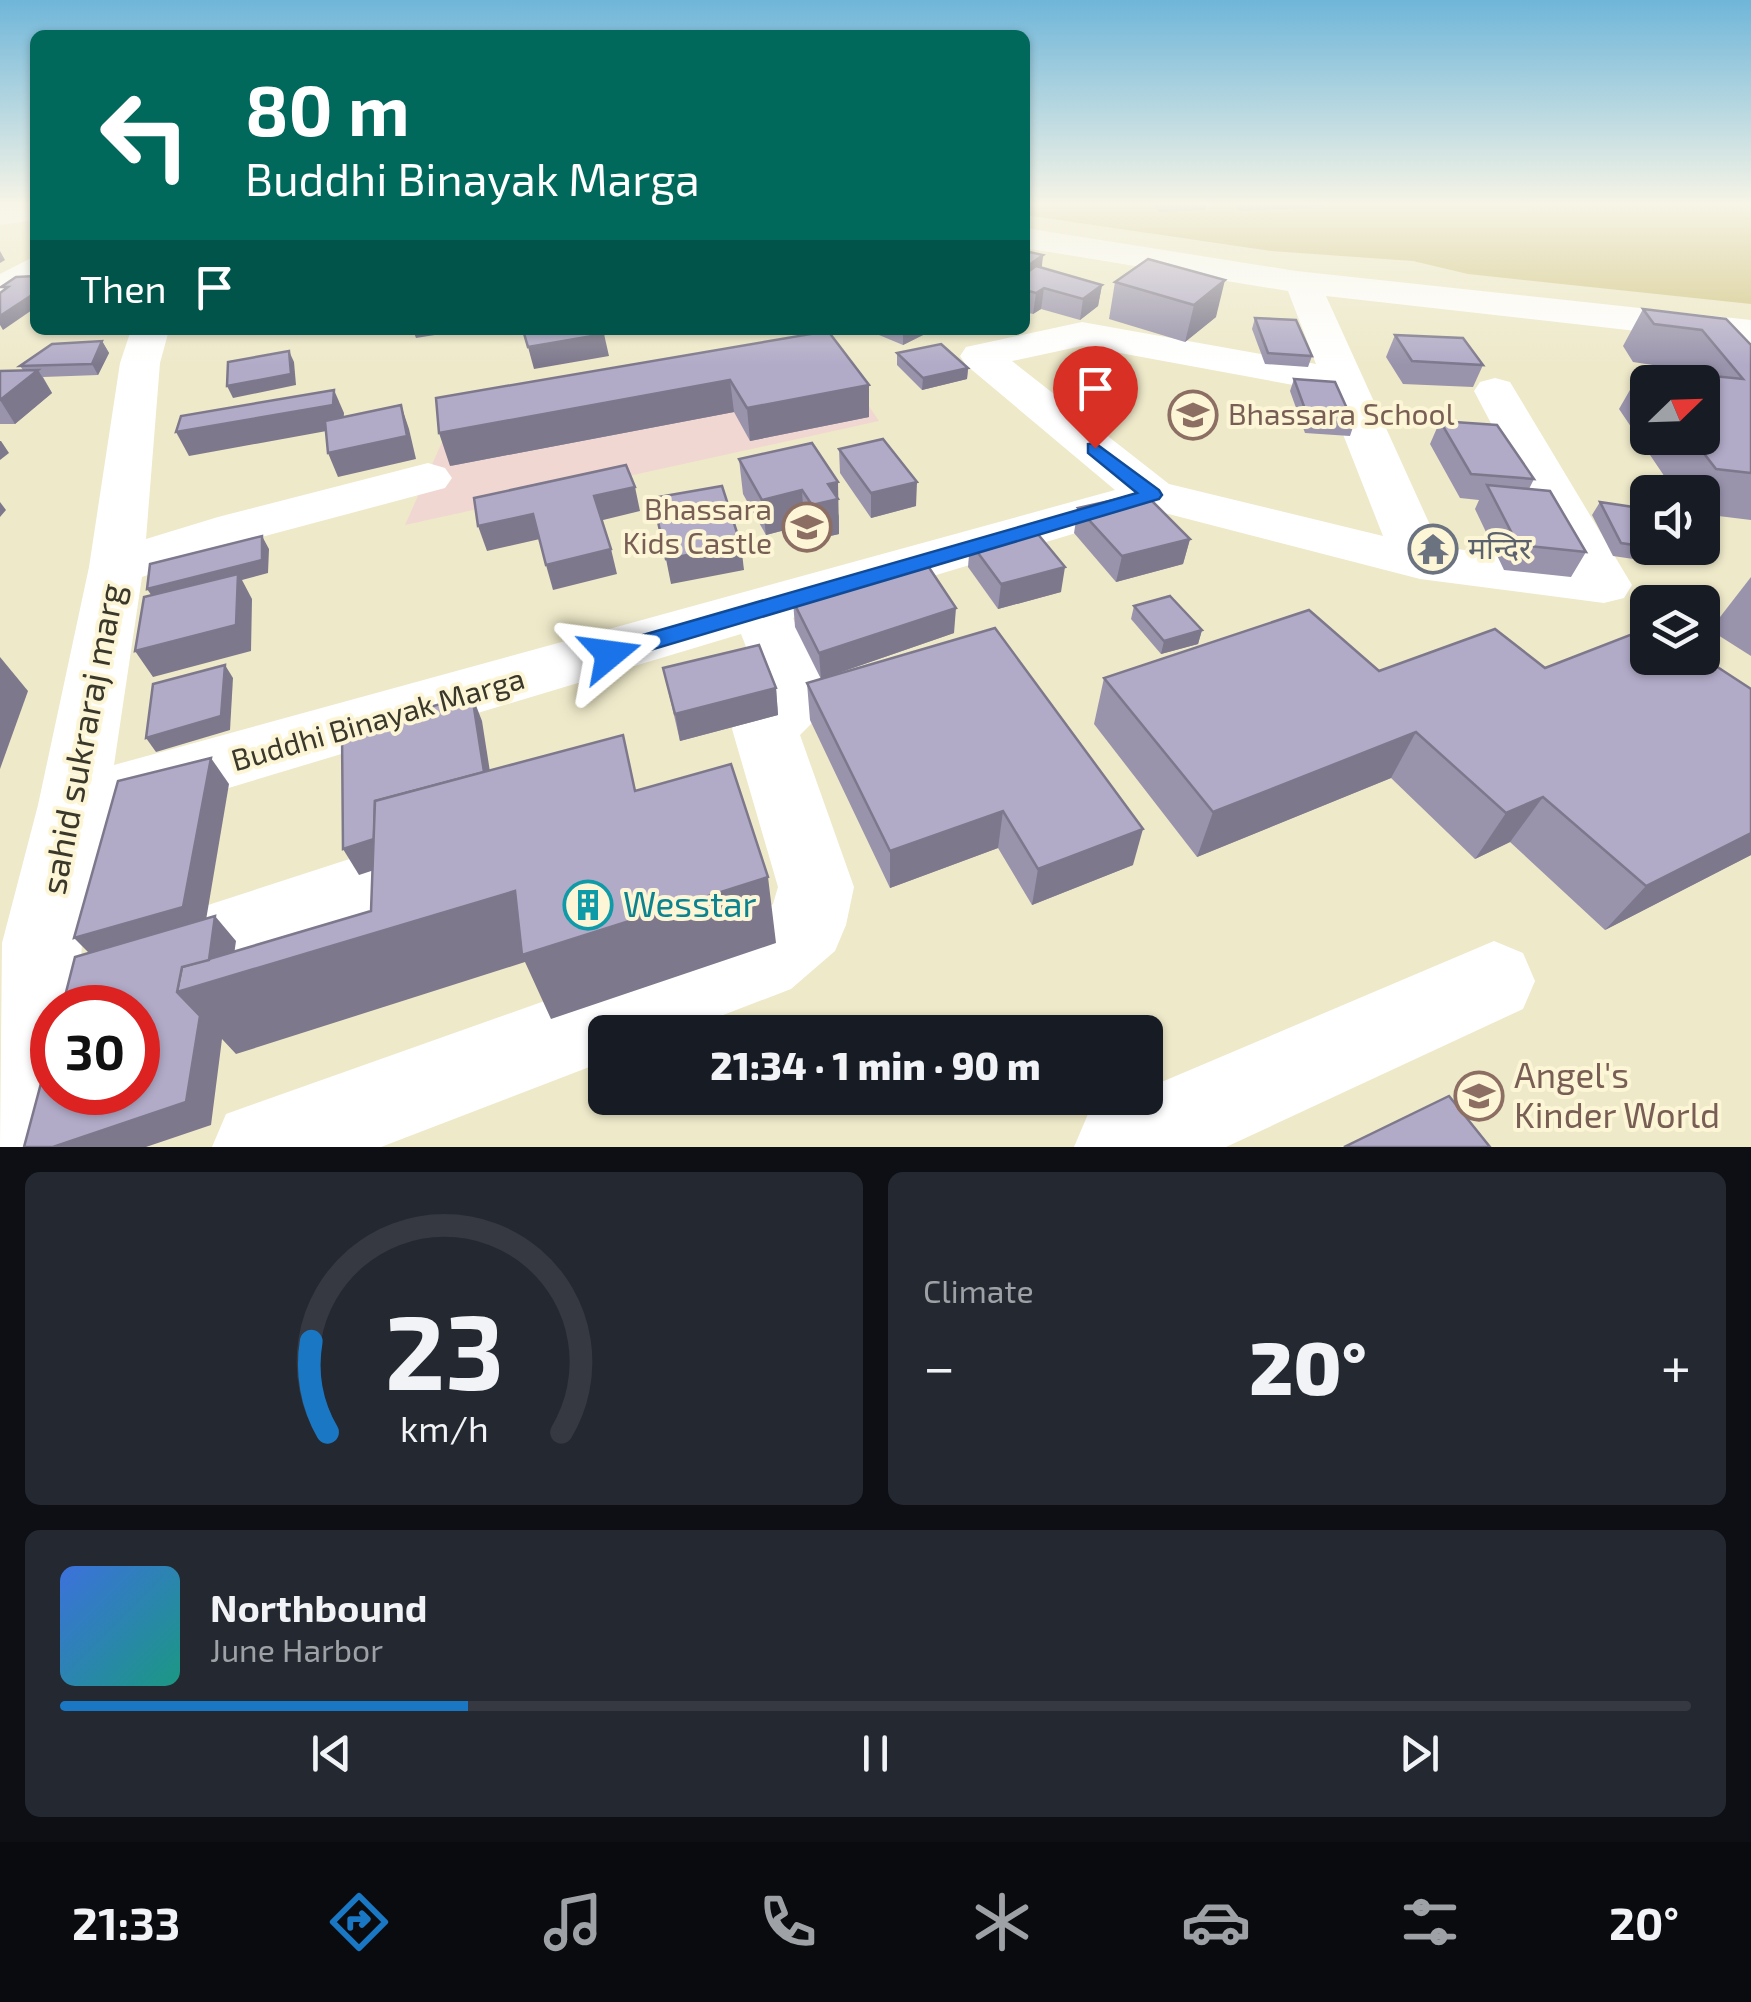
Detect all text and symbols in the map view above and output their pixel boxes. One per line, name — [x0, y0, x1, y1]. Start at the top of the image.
text: 80 m — [245, 66, 410, 150]
icon: left — [80, 70, 210, 200]
text: Buddhi Binayak Marga — [245, 151, 700, 205]
icon: arrive — [187, 260, 242, 315]
text: Then — [80, 265, 167, 311]
pin — [1053, 346, 1138, 449]
icon: arrive — [1068, 361, 1123, 416]
north arrow — [1630, 365, 1720, 455]
map controls — [1630, 365, 1720, 675]
school or university icon: Bhassara School — [1167, 389, 1219, 441]
place label: Bhassara School — [1228, 395, 1455, 431]
button: sound — [1630, 475, 1720, 565]
place label: Bhassara Kids Castle — [622, 490, 772, 560]
school or university icon: Bhassara Kids Castle — [781, 501, 833, 553]
temple icon: मन्दिर — [1407, 523, 1459, 575]
place label: मन्दिर — [1468, 529, 1532, 565]
street label: sahid sukraraj marg — [30, 580, 132, 898]
button: layers — [1630, 585, 1720, 675]
position arrow — [558, 602, 662, 706]
street label: Buddhi Binayak Marga — [227, 659, 528, 777]
building icon: Wesstar — [562, 879, 614, 931]
place label: Wesstar — [623, 882, 757, 924]
speed limit sign: 30 — [30, 985, 160, 1115]
text: 21:34 · 1 min · 90 m — [710, 1042, 1041, 1088]
place label: Angel's Kinder World — [1514, 1053, 1720, 1135]
school or university icon: Angel's Kinder World — [1453, 1070, 1505, 1122]
text: Climate — [923, 1271, 1034, 1309]
text: 23 — [384, 1286, 504, 1411]
text: 20° — [1249, 1320, 1367, 1410]
text: − — [923, 1332, 955, 1398]
text: + — [1661, 1332, 1691, 1398]
text: km/h — [400, 1406, 488, 1449]
text: Northbound — [210, 1584, 428, 1630]
text: June Harbor — [210, 1630, 383, 1668]
icon: previous — [304, 1726, 359, 1781]
icon: pause — [848, 1726, 903, 1781]
icon: next — [1392, 1726, 1447, 1781]
icon: directions — [324, 1887, 394, 1957]
icon: music — [538, 1887, 608, 1957]
icon: phone — [753, 1887, 823, 1957]
icon: climate — [967, 1887, 1037, 1957]
icon: car — [1181, 1887, 1251, 1957]
icon: filters — [1395, 1887, 1465, 1957]
text: 21:33 — [72, 1895, 180, 1949]
text: 20° — [1609, 1895, 1679, 1949]

